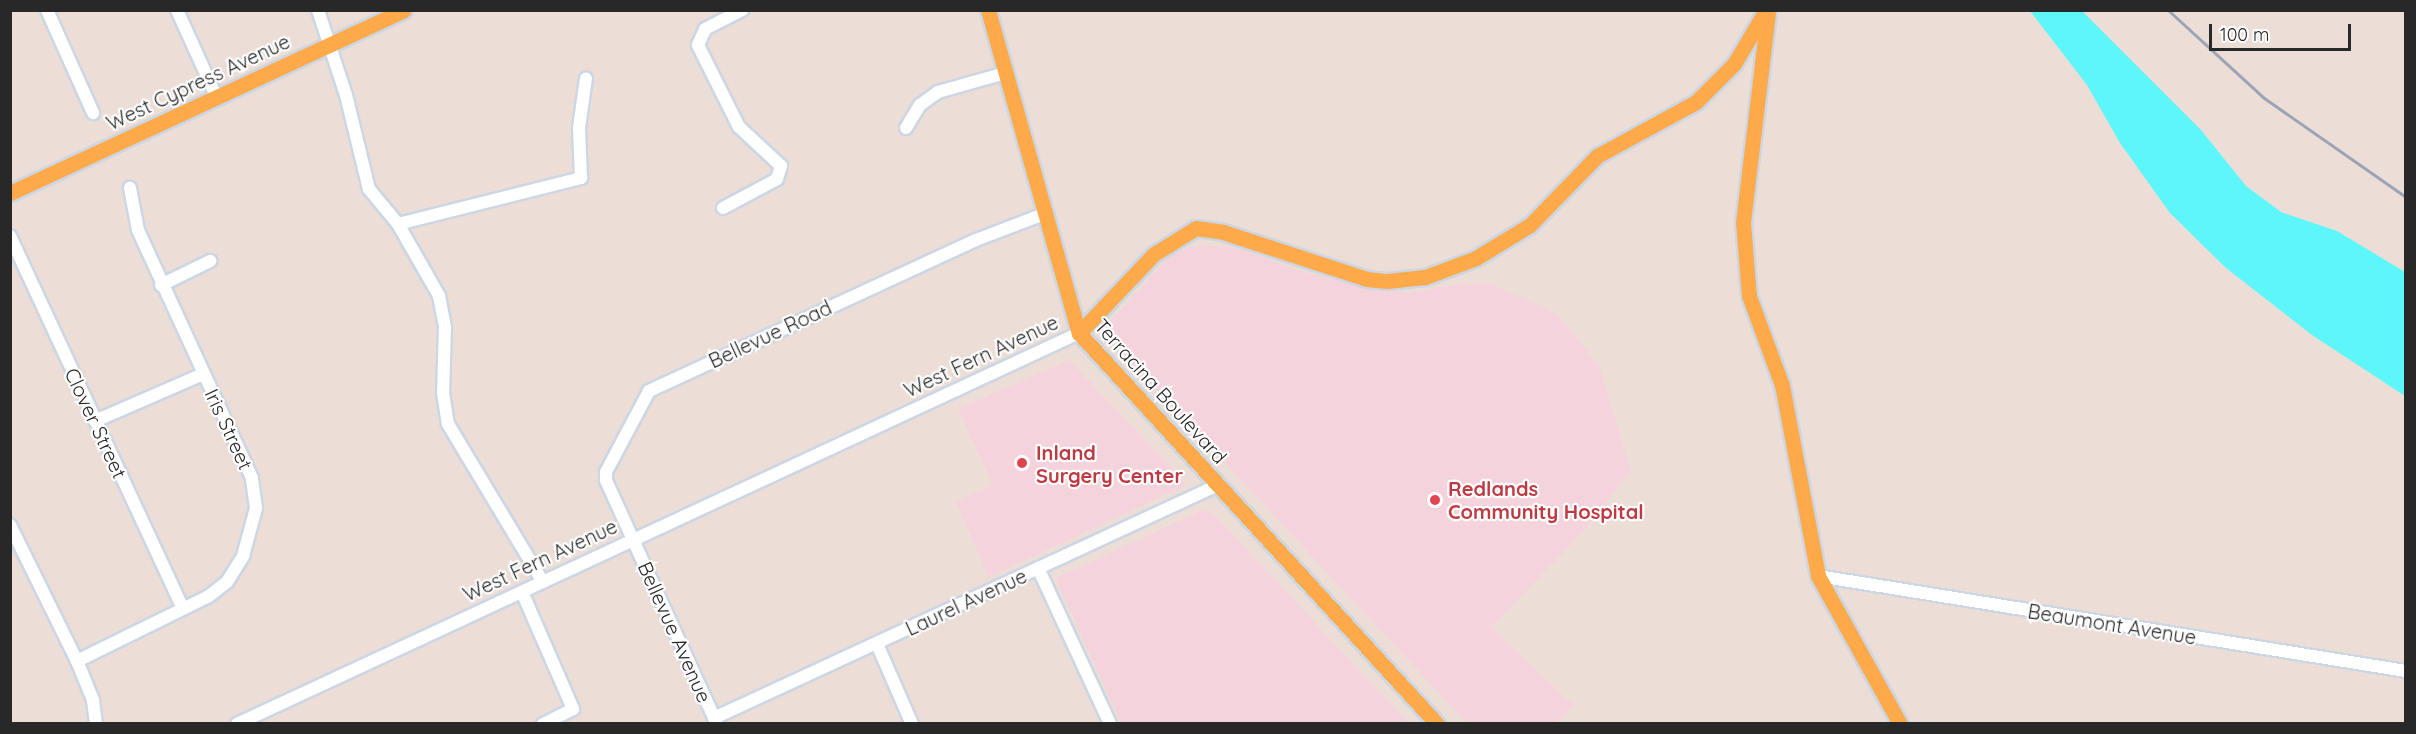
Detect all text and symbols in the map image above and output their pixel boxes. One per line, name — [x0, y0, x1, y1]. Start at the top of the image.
scale bar — [2212, 12, 2354, 50]
text: 100 m — [2220, 23, 2269, 46]
street label: West Cypress Avenue — [102, 29, 294, 135]
street label: Bellevue Road — [705, 295, 835, 373]
street label: West Fern Avenue — [900, 310, 1062, 402]
street label: Terracina Boulevard — [1090, 314, 1232, 468]
street label: Clover Street — [60, 364, 132, 482]
street label: Iris Street — [200, 385, 258, 473]
place label: Inland Surgery Center — [1036, 440, 1183, 487]
marker: Inland Surgery Center — [1013, 454, 1031, 472]
place label: Redlands Community Hospital — [1448, 476, 1644, 523]
marker: Redlands Community Hospital — [1426, 491, 1444, 509]
street label: West Fern Avenue — [459, 514, 621, 606]
street label: Bellevue Avenue — [633, 558, 717, 706]
street label: Laurel Avenue — [902, 563, 1030, 641]
street label: Beaumont Avenue — [2026, 599, 2198, 649]

